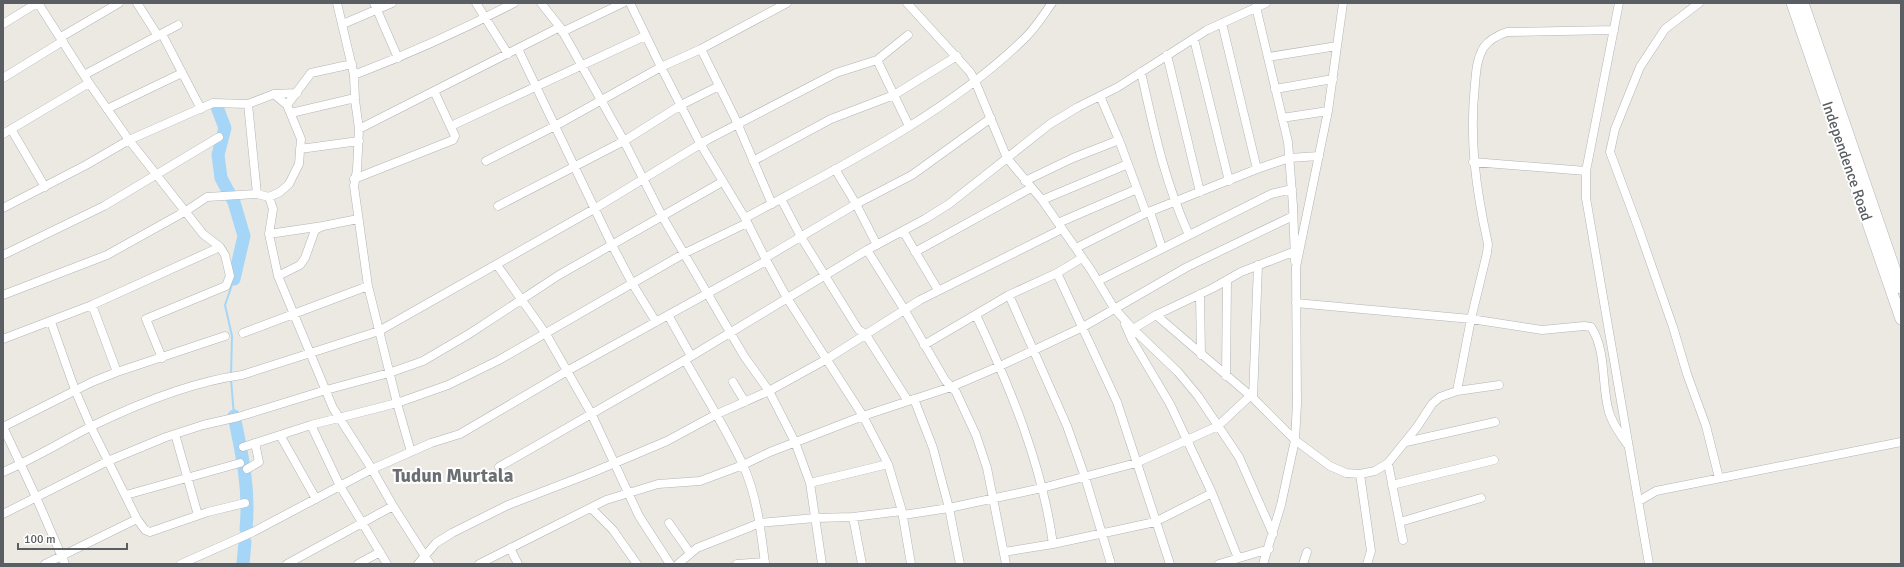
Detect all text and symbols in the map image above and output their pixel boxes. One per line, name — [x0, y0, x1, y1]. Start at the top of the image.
street label: Independence Road — [1818, 99, 1876, 223]
district label: Tudun Murtala — [393, 464, 514, 488]
scale bar — [18, 525, 127, 551]
text: 100 m — [24, 532, 56, 547]

